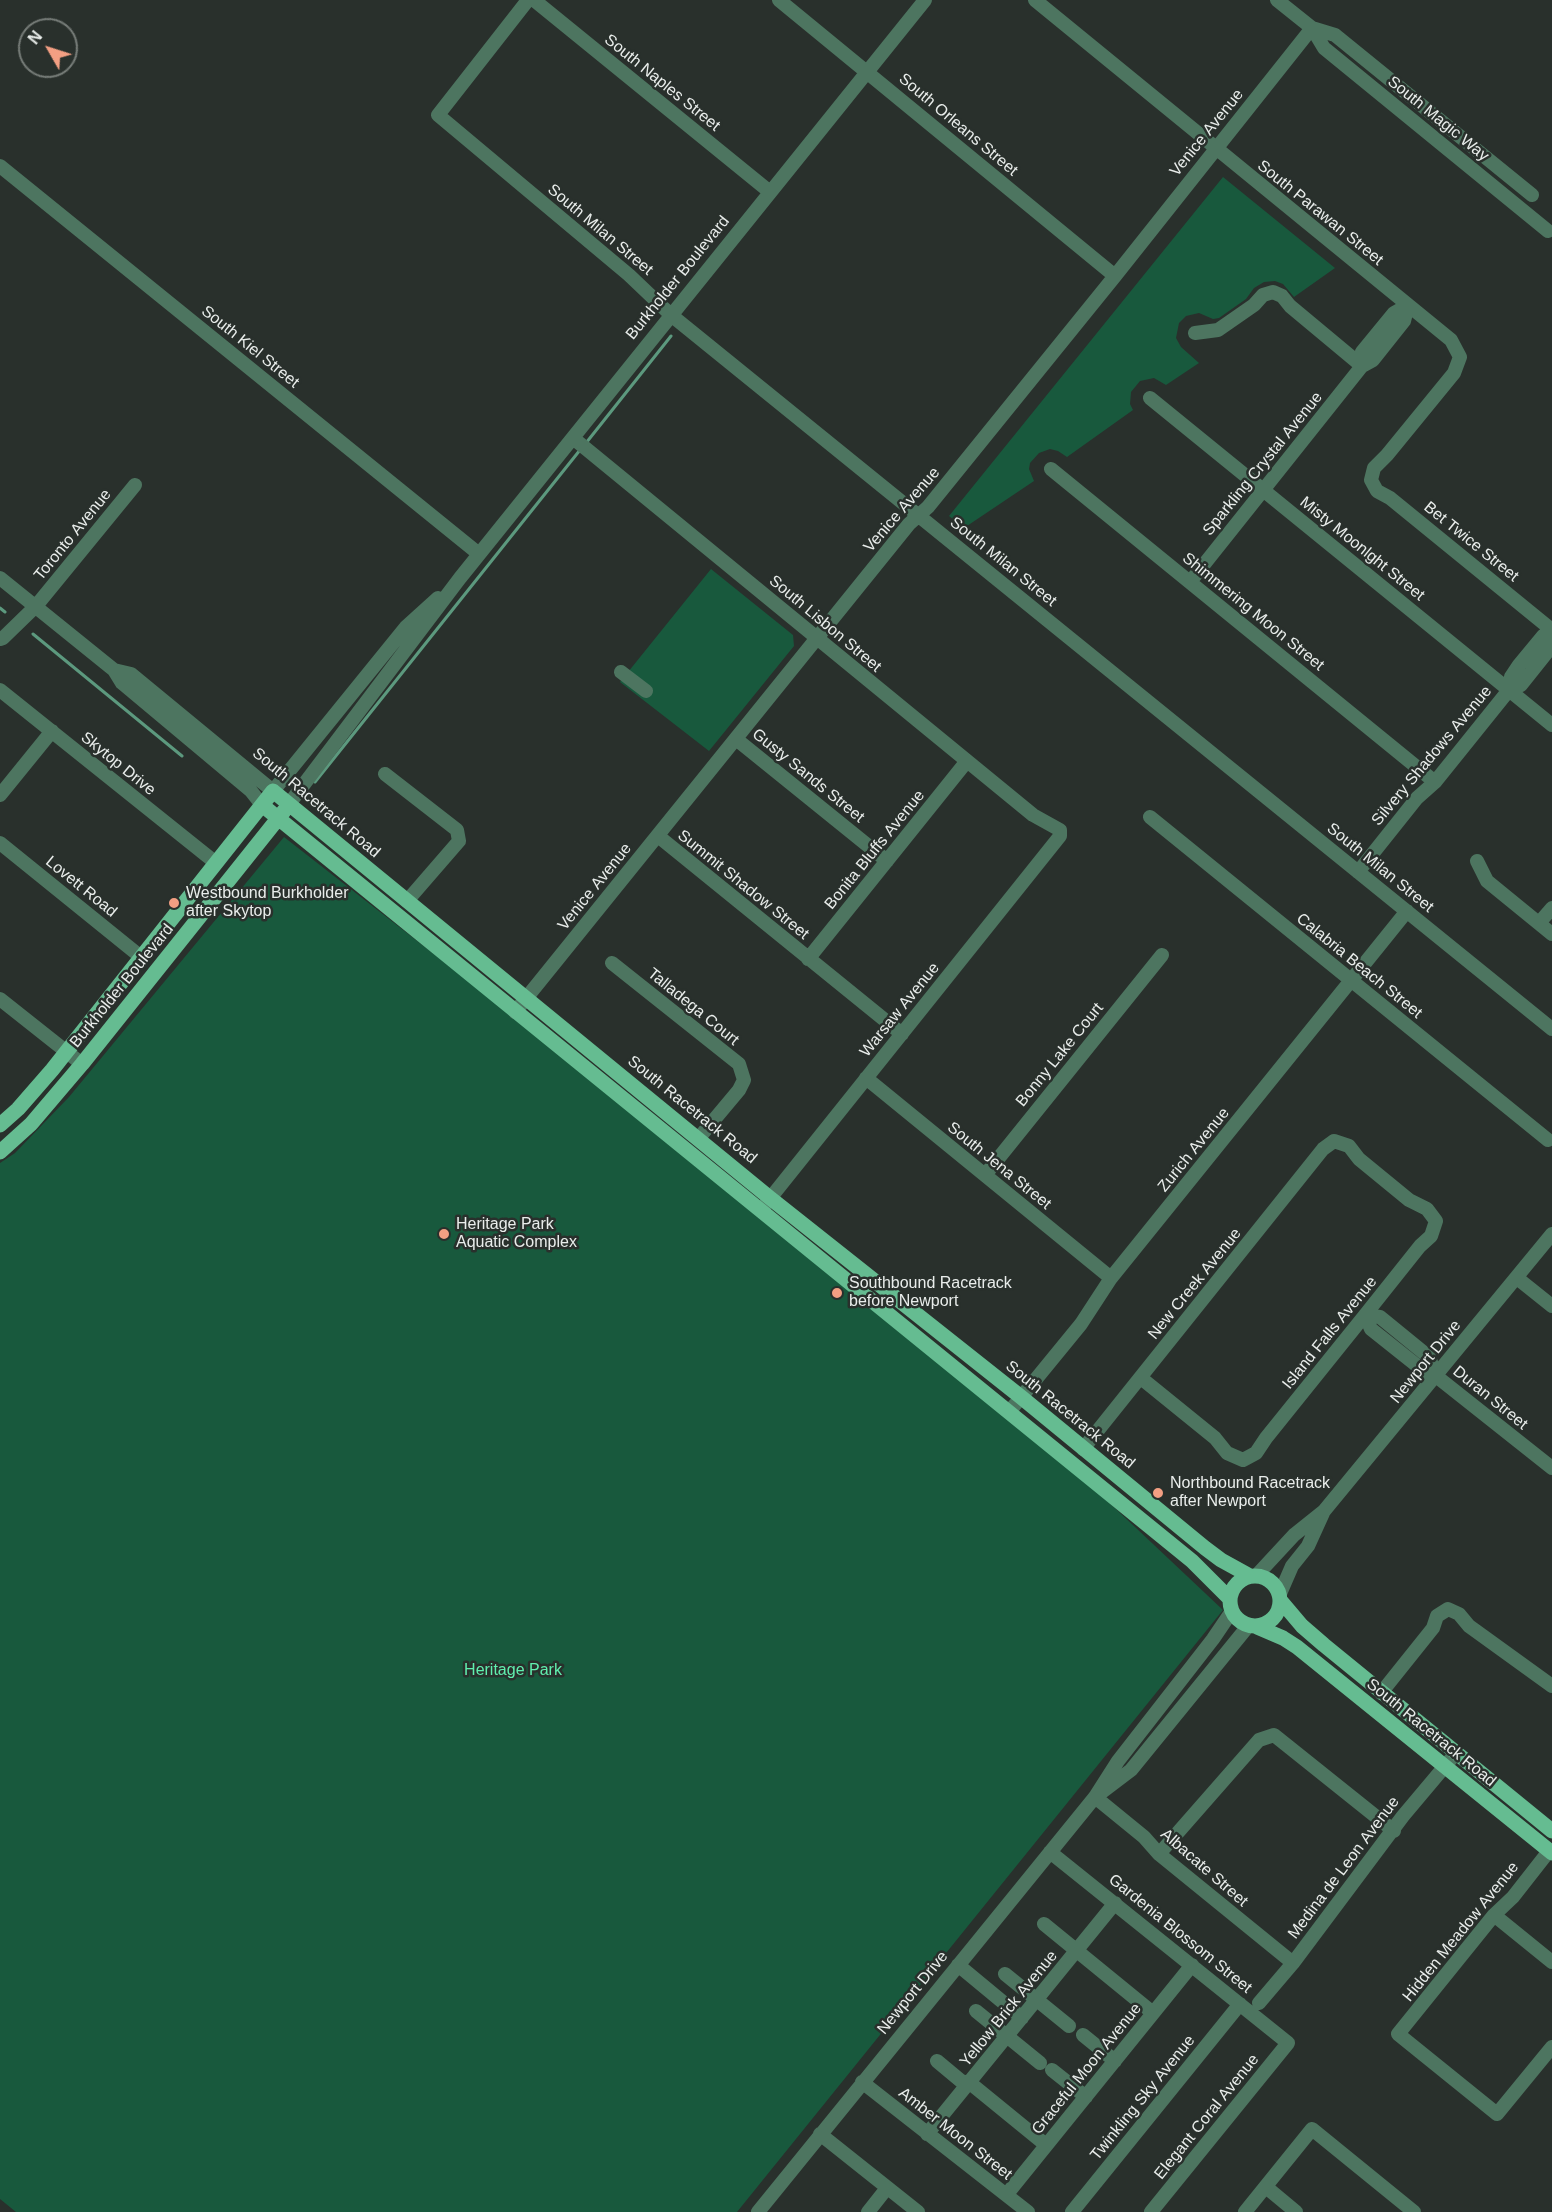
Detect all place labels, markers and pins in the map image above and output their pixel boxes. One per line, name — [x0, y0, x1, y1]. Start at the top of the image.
place label: Westbound Burkholder after Skytop — [186, 884, 348, 922]
marker: Westbound Burkholder after Skytop — [167, 896, 181, 910]
place label: Heritage Park Aquatic Complex — [456, 1215, 577, 1253]
marker: Heritage Park Aquatic Complex — [437, 1227, 451, 1241]
place label: Southbound Racetrack before Newport — [849, 1274, 1012, 1312]
marker: Southbound Racetrack before Newport — [830, 1286, 844, 1300]
place label: Northbound Racetrack after Newport — [1170, 1474, 1330, 1512]
marker: Northbound Racetrack after Newport — [1151, 1486, 1165, 1500]

